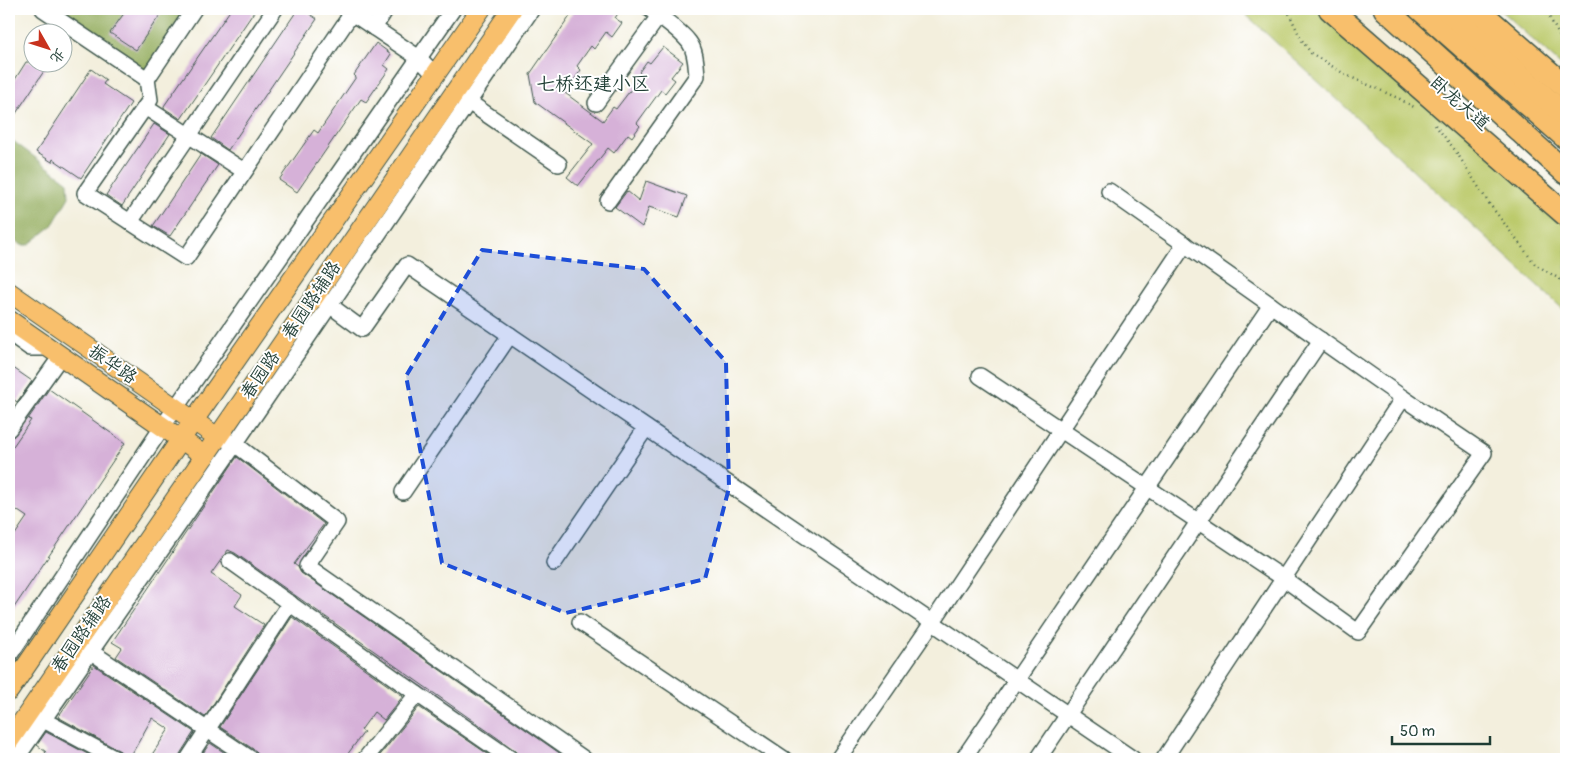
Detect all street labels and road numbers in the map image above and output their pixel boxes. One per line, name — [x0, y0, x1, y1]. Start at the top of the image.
street label: 卧龙大道 — [1425, 71, 1494, 136]
street label: 春园路辅路 — [277, 257, 346, 344]
street label: 振华路 — [84, 340, 141, 389]
street label: 春园路 — [236, 347, 285, 404]
street label: 春园路辅路 — [46, 591, 117, 678]

